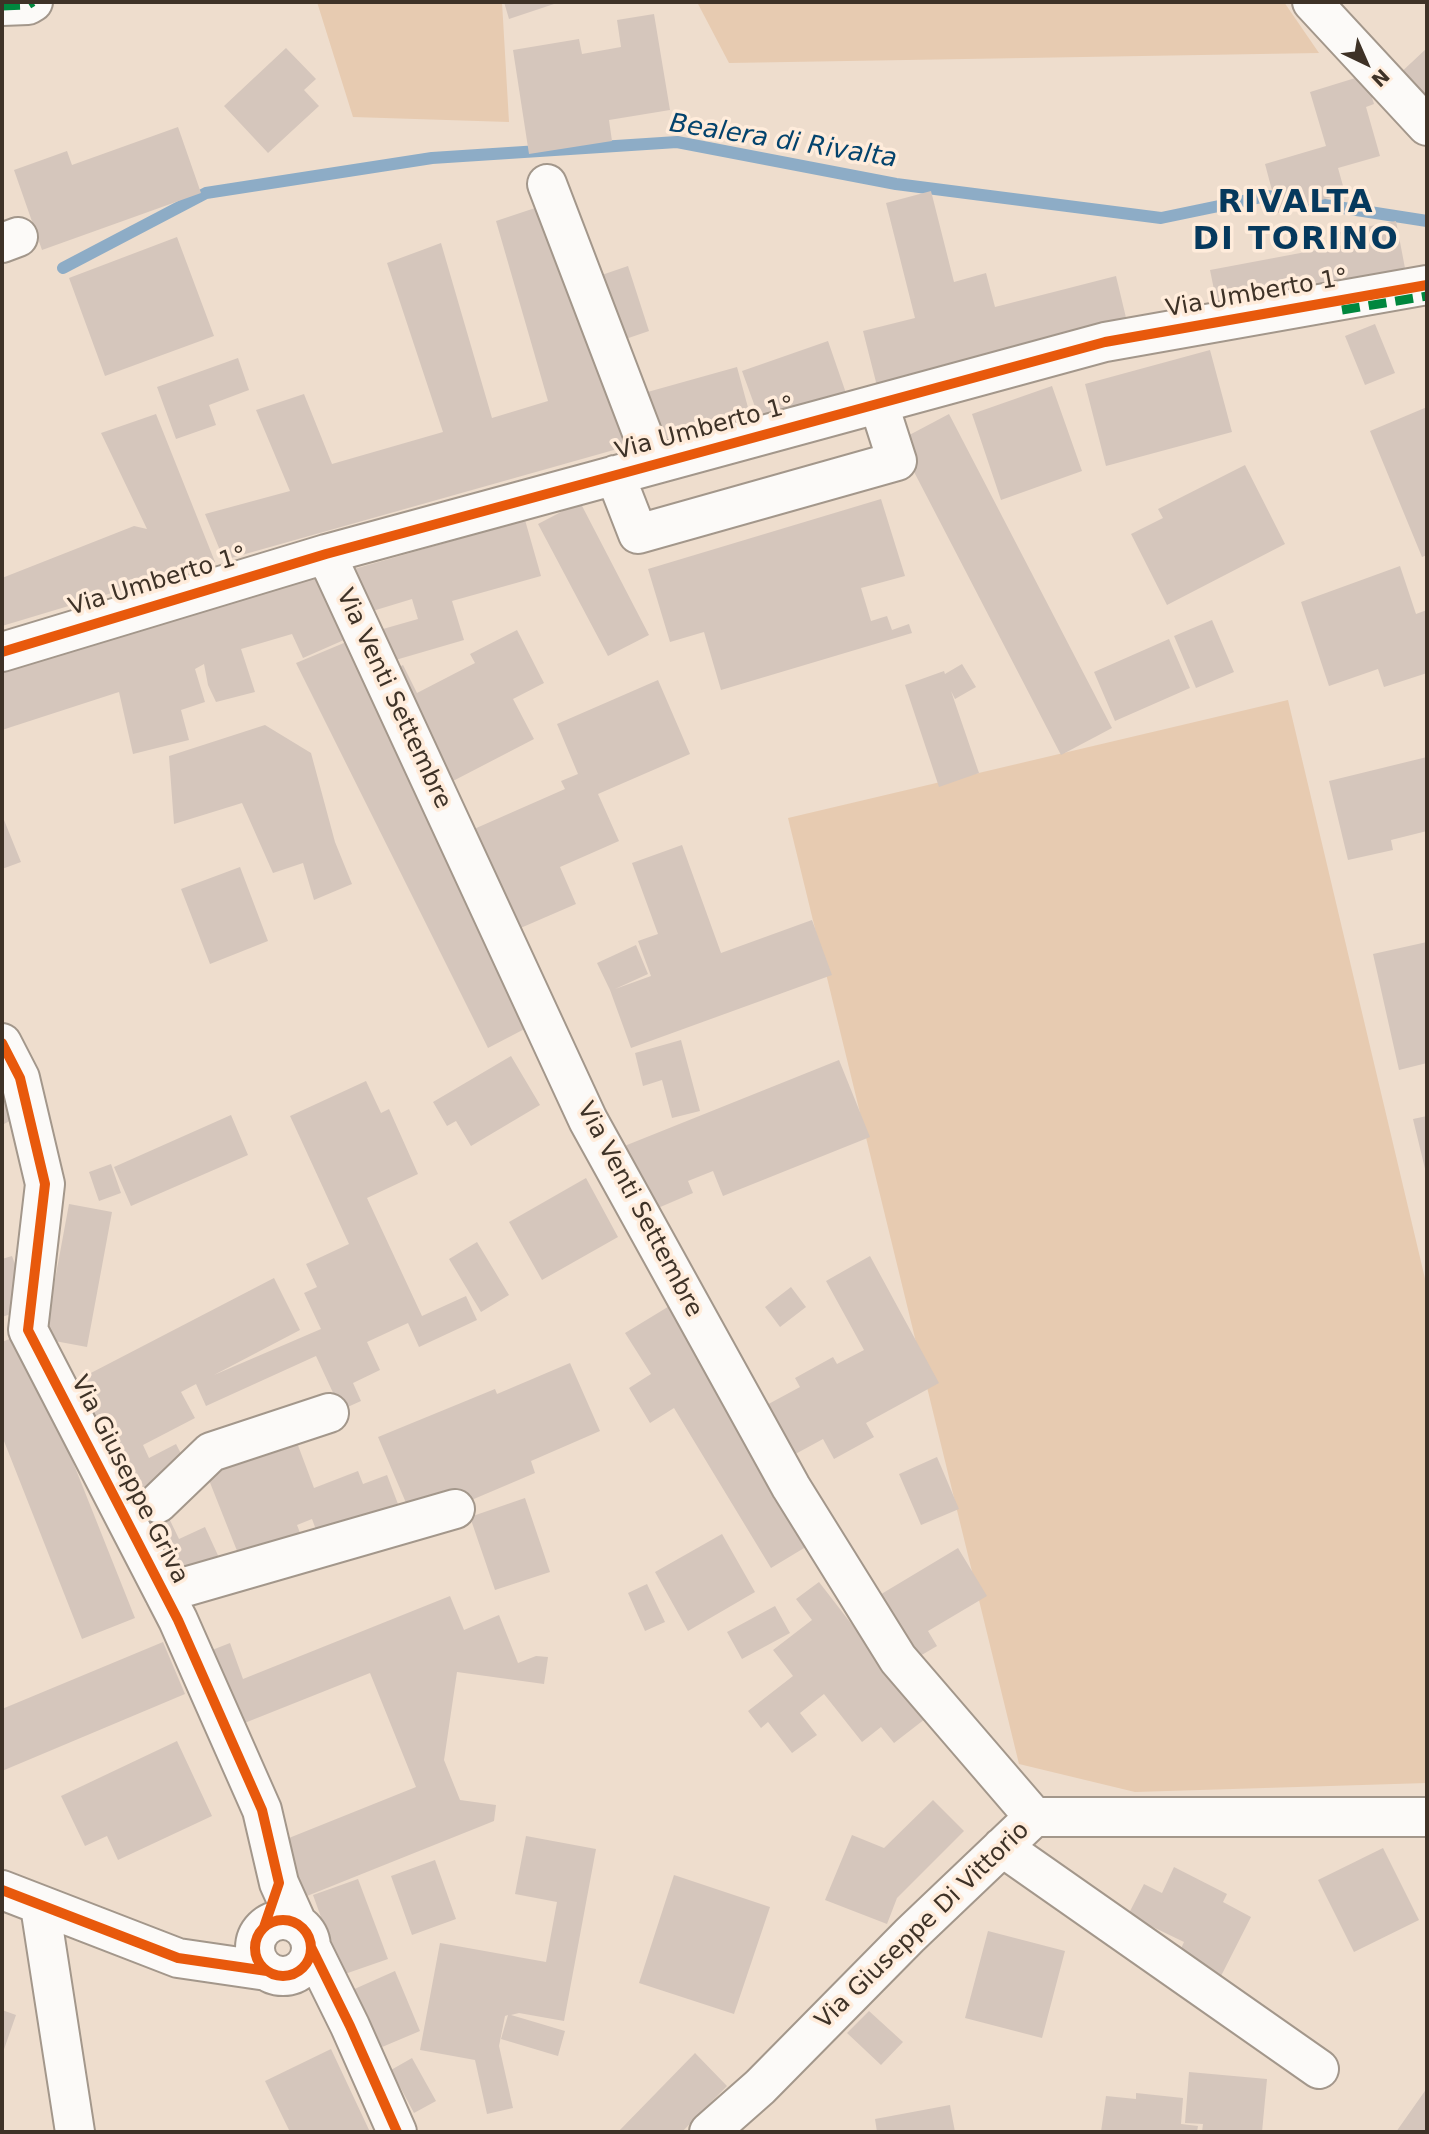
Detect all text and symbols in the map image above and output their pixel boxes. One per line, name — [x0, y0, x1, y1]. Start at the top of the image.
north arrow — [1331, 28, 1401, 98]
text: N — [1367, 65, 1394, 92]
water label: Bealera di Rivalta — [667, 109, 899, 175]
district label: RIVALTA DI TORINO — [1194, 185, 1398, 260]
street label: Via Umberto 1° — [1164, 264, 1350, 324]
street label: Via Umberto 1° — [612, 391, 798, 467]
street label: Via Umberto 1° — [65, 541, 251, 623]
street label: Via Venti Settembre — [329, 584, 457, 814]
street label: Via Venti Settembre — [570, 1098, 708, 1322]
street label: Via Giuseppe Griva — [64, 1371, 194, 1589]
street label: Via Giuseppe Di Vittorio — [810, 1816, 1036, 2036]

